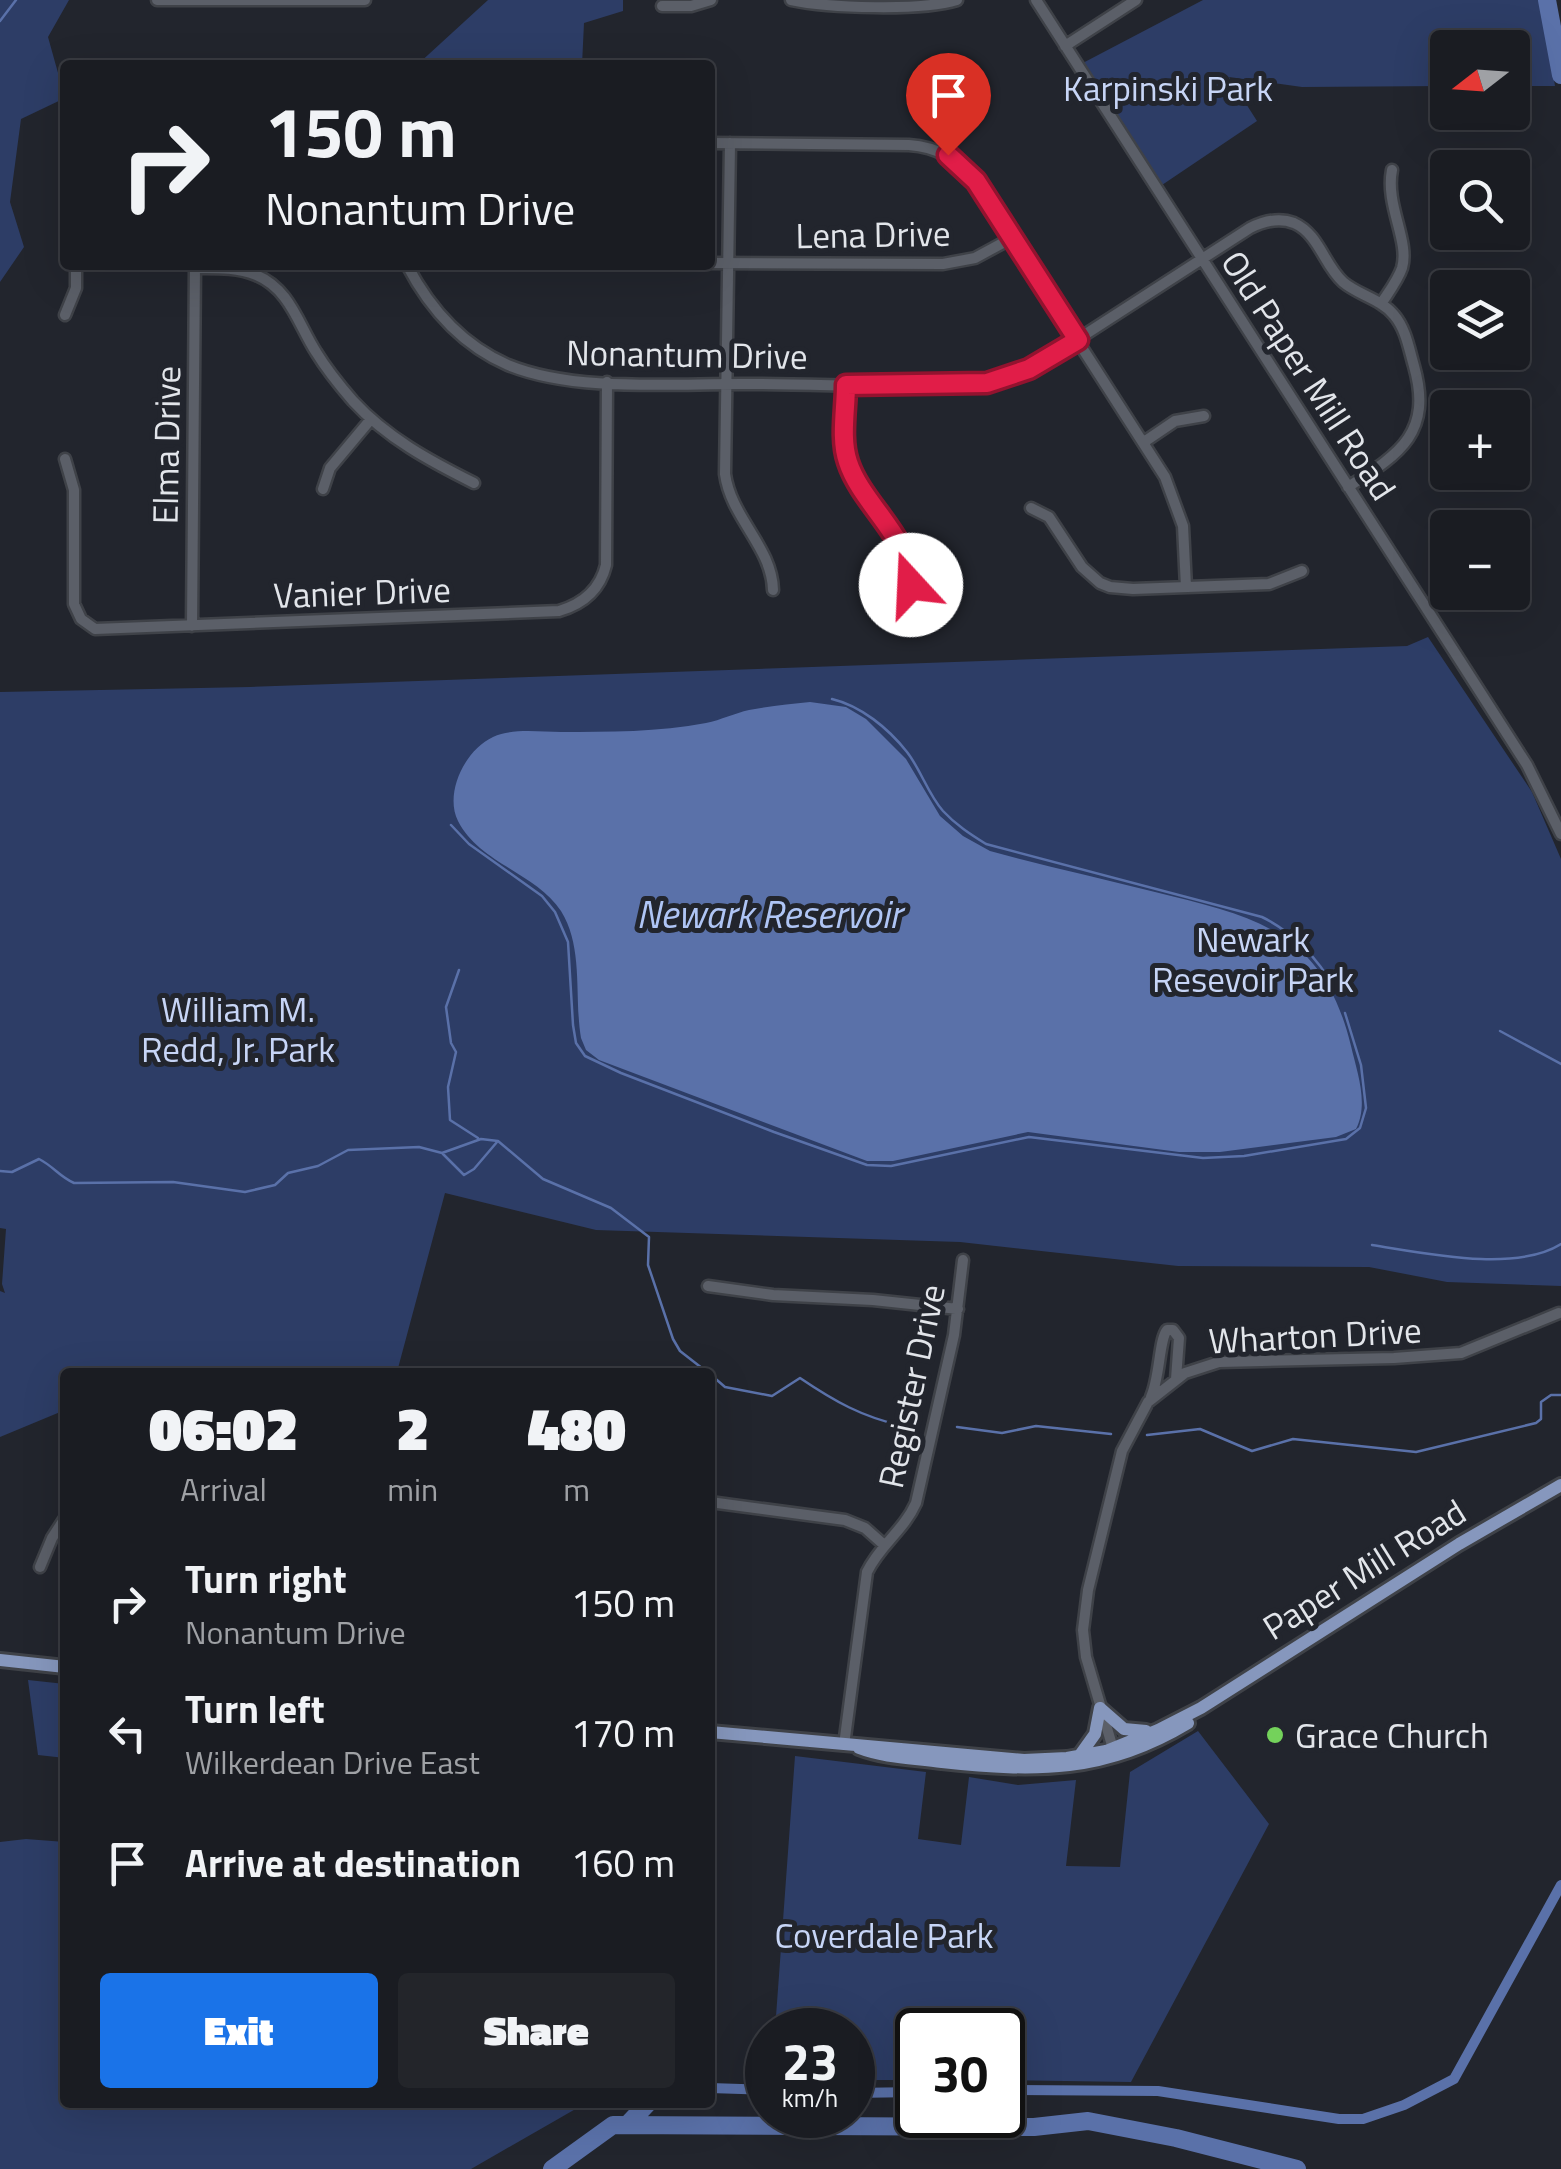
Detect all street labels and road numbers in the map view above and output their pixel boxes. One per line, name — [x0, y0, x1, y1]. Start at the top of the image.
street label: Lena Drive — [795, 206, 951, 262]
street label: Old Paper Mill Road — [1208, 239, 1410, 511]
street label: Nonantum Drive — [566, 325, 808, 383]
street label: Elma Drive — [138, 365, 194, 525]
street label: Vanier Drive — [272, 562, 452, 622]
street label: Register Drive — [863, 1279, 959, 1493]
street label: Wharton Drive — [1207, 1302, 1423, 1368]
street label: Paper Mill Road — [1252, 1485, 1476, 1653]

